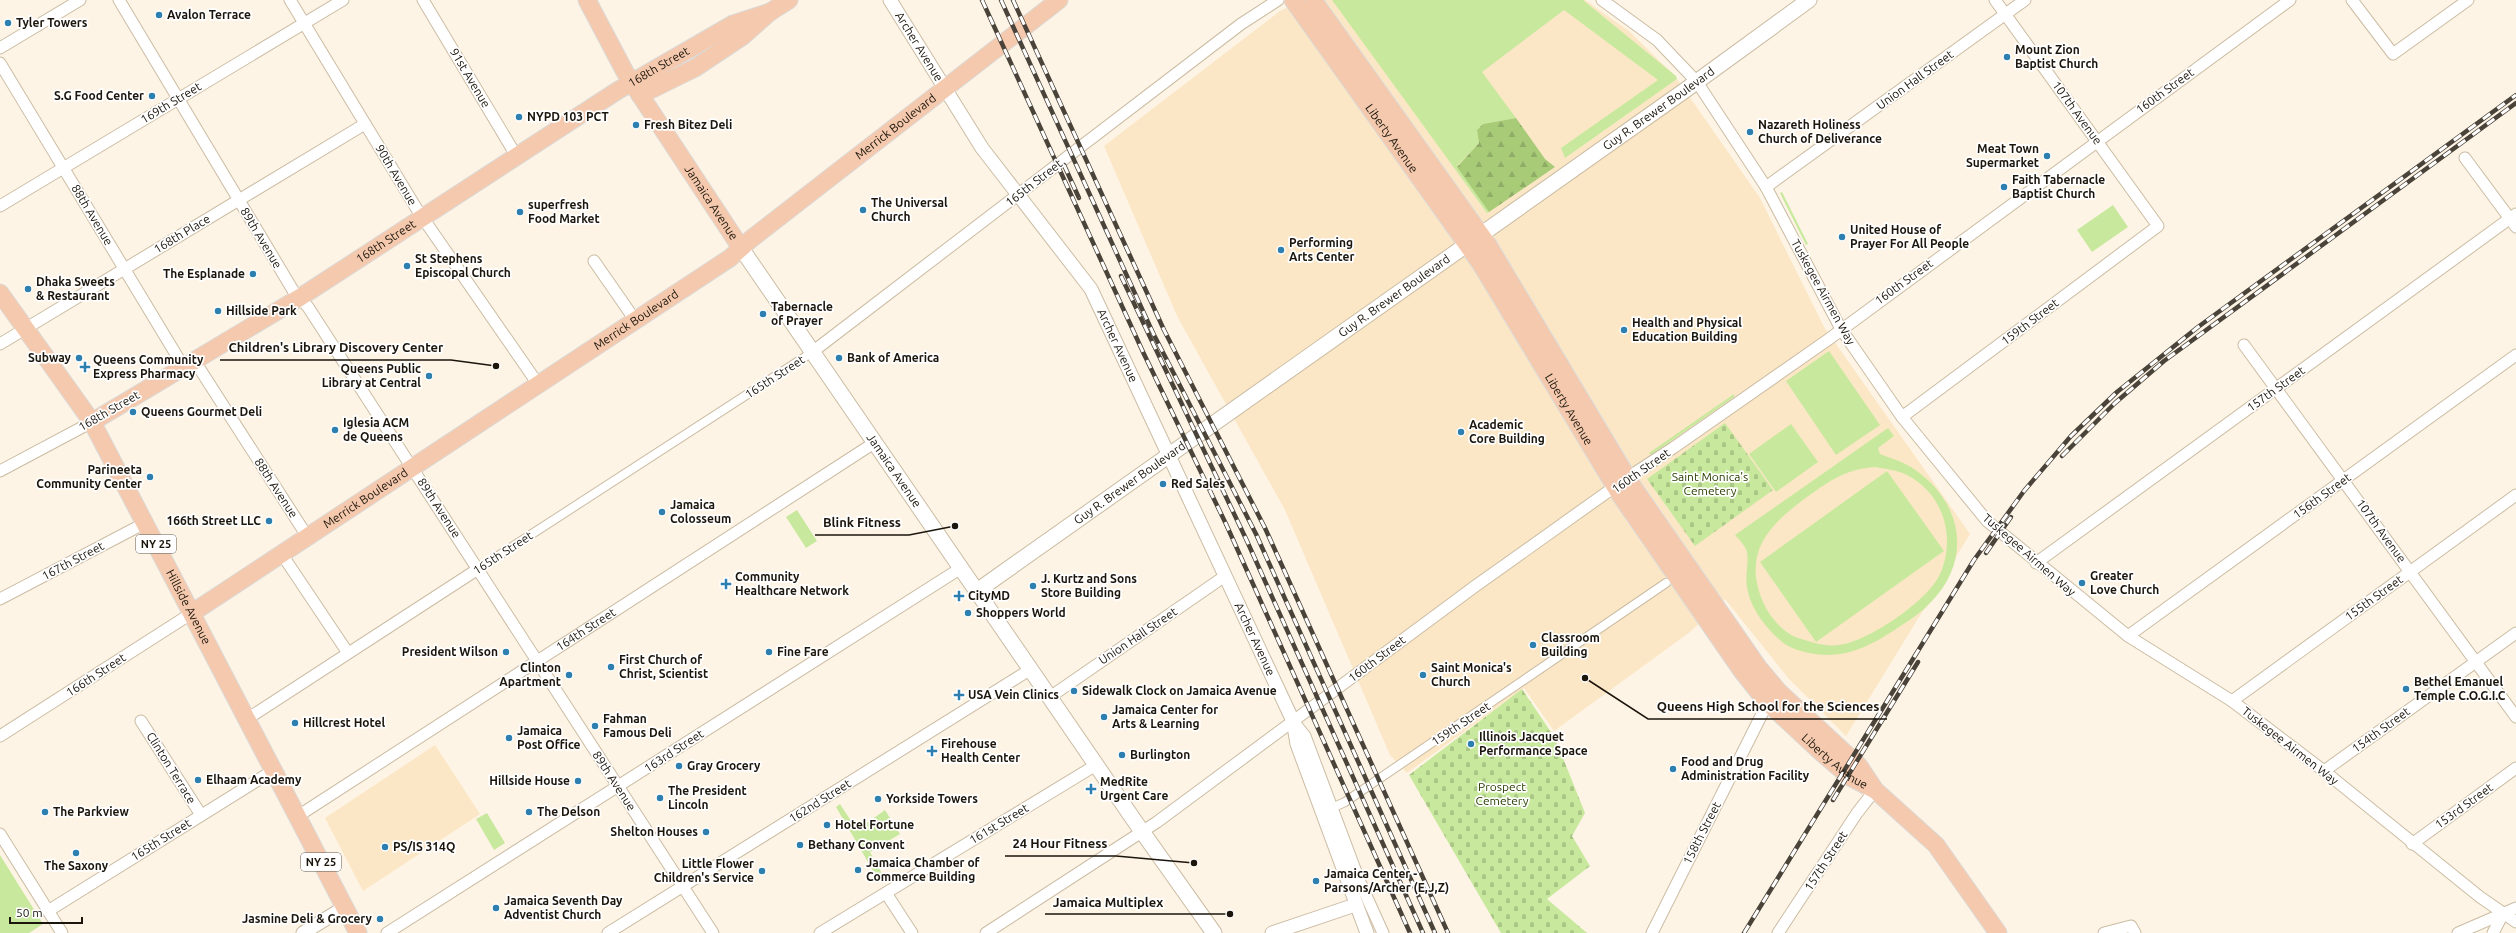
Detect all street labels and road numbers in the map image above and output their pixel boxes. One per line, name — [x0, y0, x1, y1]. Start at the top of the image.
street label: Archer Avenue — [893, 9, 946, 84]
street label: 168th Street — [626, 44, 692, 89]
street label: 91st Avenue — [448, 46, 493, 110]
street label: Union Hall Street — [1874, 47, 1956, 112]
street label: Guy R. Brewer Boulevard — [1600, 64, 1717, 152]
street label: 160th Street — [2133, 65, 2196, 116]
street label: 169th Street — [138, 79, 204, 126]
street label: 107th Avenue — [2050, 79, 2105, 147]
street label: Merrick Boulevard — [852, 91, 938, 162]
street label: Liberty Avenue — [1363, 101, 1421, 175]
street label: 90th Avenue — [373, 142, 420, 207]
street label: 165th Street — [1003, 156, 1065, 209]
street label: Jamaica Avenue — [682, 163, 741, 242]
street label: 88th Avenue — [69, 182, 116, 247]
street label: 89th Avenue — [238, 205, 285, 270]
street label: 168th Place — [151, 212, 212, 255]
street label: 168th Street — [354, 217, 418, 265]
street label: Tuskegee Airmen Way — [1789, 237, 1858, 347]
street label: Guy R. Brewer Boulevard — [1336, 252, 1452, 339]
street label: 160th Street — [1872, 256, 1935, 307]
street label: Merrick Boulevard — [591, 287, 680, 352]
street label: 159th Street — [1999, 296, 2061, 347]
street label: Archer Avenue — [1095, 307, 1141, 384]
street label: 165th Street — [743, 352, 807, 401]
street label: 157th Street — [2244, 363, 2307, 414]
street label: Liberty Avenue — [1543, 371, 1596, 447]
street label: 168th Street — [76, 388, 142, 433]
street label: Jamaica Avenue — [864, 431, 924, 510]
street label: Guy R. Brewer Boulevard — [1071, 439, 1188, 527]
street label: 160th Street — [1609, 446, 1673, 495]
street label: 88th Avenue — [252, 456, 300, 520]
street label: Merrick Boulevard — [321, 465, 410, 531]
street label: 156th Street — [2290, 470, 2353, 521]
street label: 89th Avenue — [415, 476, 463, 540]
street label: 107th Avenue — [2354, 497, 2409, 565]
street label: Tuskegee Airmen Way — [1980, 511, 2078, 599]
street label: 165th Street — [471, 528, 535, 577]
road number: NY 25 — [136, 535, 176, 553]
street label: 167th Street — [40, 539, 106, 582]
street label: Hillside Avenue — [164, 567, 214, 646]
street label: 155th Street — [2342, 572, 2405, 623]
street label: Archer Avenue — [1233, 600, 1278, 678]
street label: Union Hall Street — [1096, 604, 1180, 667]
street label: 164th Street — [553, 605, 618, 653]
street label: 160th Street — [1346, 633, 1408, 684]
street label: 166th Street — [64, 650, 128, 699]
street label: 159th Street — [1429, 699, 1493, 748]
street label: Tuskegee Airmen Way — [2240, 704, 2341, 787]
street label: 154th Street — [2349, 704, 2412, 755]
street label: 163rd Street — [642, 726, 706, 775]
street label: Clinton Terrace — [144, 730, 199, 806]
street label: Liberty Avenue — [1799, 731, 1870, 791]
street label: 89th Avenue — [590, 749, 638, 813]
street label: 162nd Street — [786, 776, 853, 825]
street label: 153rd Street — [2432, 780, 2495, 831]
street label: 158th Street — [1680, 799, 1723, 866]
street label: 161st Street — [967, 801, 1031, 846]
street label: 165th Street — [128, 816, 193, 863]
street label: 157th Street — [1802, 828, 1850, 893]
road number: NY 25 — [301, 853, 341, 871]

